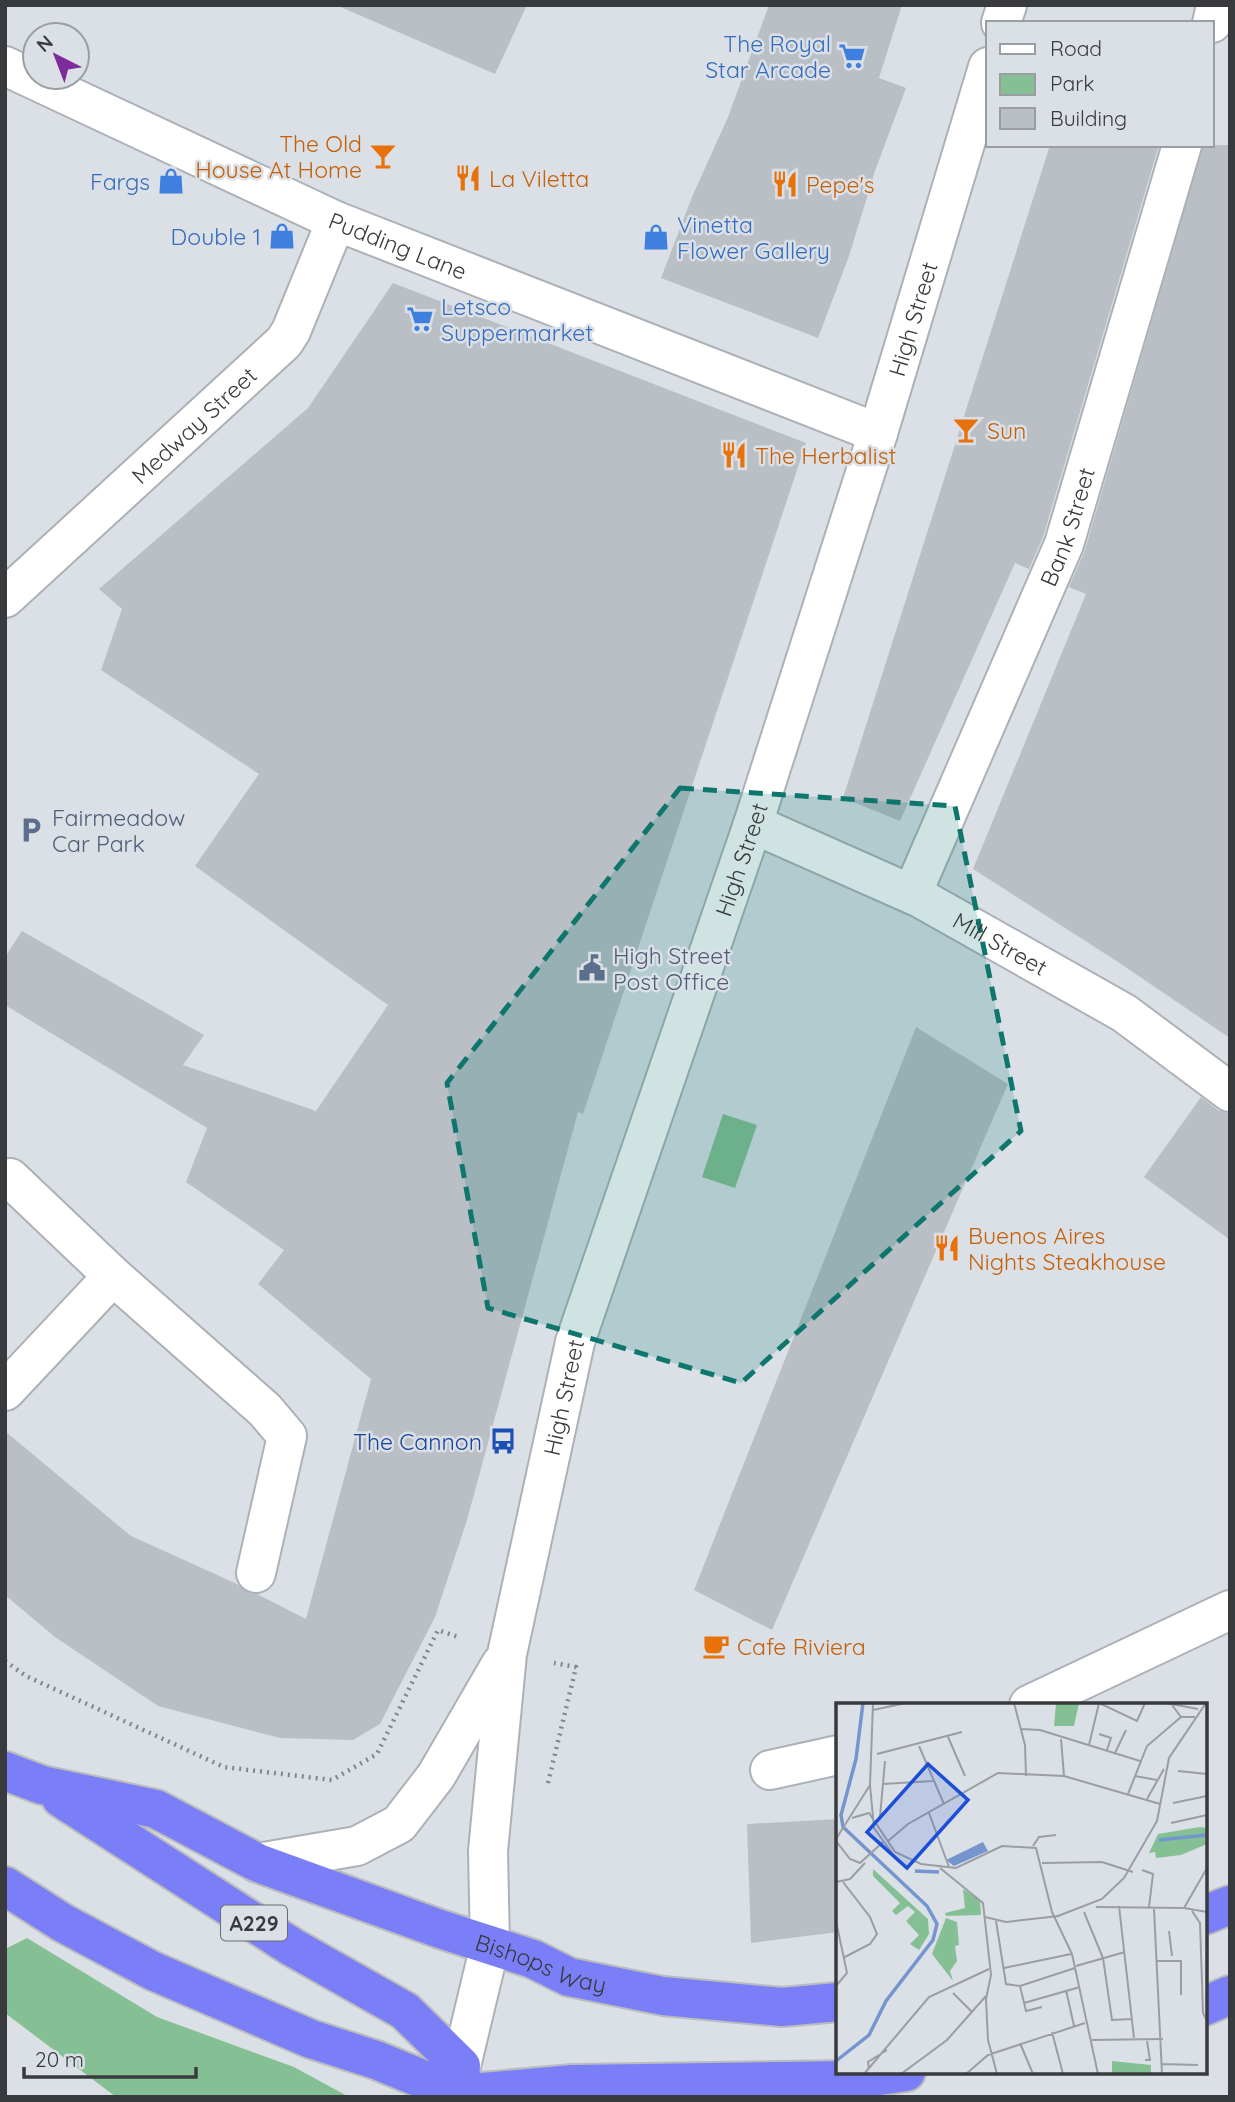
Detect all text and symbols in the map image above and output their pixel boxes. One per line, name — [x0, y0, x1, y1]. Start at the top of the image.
north arrow — [21, 21, 91, 91]
legend — [986, 21, 1214, 147]
place label: The Royal Star Arcade — [705, 29, 831, 84]
text: N — [31, 30, 58, 57]
text: Road — [1050, 35, 1102, 61]
supermarket icon: The Royal Star Arcade — [837, 41, 867, 71]
text: Park — [1050, 70, 1094, 96]
text: Building — [1050, 105, 1127, 131]
place label: The Old House At Home — [195, 129, 362, 184]
bar icon: The Old House At Home — [368, 141, 398, 171]
restaurant icon: La Viletta — [453, 163, 483, 193]
place label: La Viletta — [489, 164, 589, 193]
shop icon: Fargs — [156, 166, 186, 196]
place label: Fargs — [90, 167, 150, 196]
restaurant icon: Pepe's — [770, 169, 800, 199]
place label: Pepe's — [806, 170, 875, 199]
street label: Pudding Lane — [325, 205, 471, 285]
place label: Vinetta Flower Gallery — [677, 210, 830, 265]
shop icon: Double 1 — [267, 221, 297, 251]
place label: Double 1 — [171, 222, 261, 251]
shop icon: Vinetta Flower Gallery — [641, 222, 671, 252]
street label: High Street — [881, 258, 943, 380]
place label: Letsco Suppermarket — [441, 292, 593, 347]
supermarket icon: Letsco Suppermarket — [405, 304, 435, 334]
street label: Medway Street — [125, 360, 262, 490]
bar icon: Sun — [951, 415, 981, 445]
place label: Sun — [987, 416, 1026, 445]
restaurant icon: The Herbalist — [719, 440, 749, 470]
place label: The Herbalist — [755, 441, 897, 470]
street label: Bank Street — [1033, 464, 1100, 591]
street label: High Street — [708, 799, 773, 920]
place label: Fairmeadow Car Park — [52, 803, 185, 858]
parking icon: Fairmeadow Car Park — [16, 815, 46, 845]
street label: Mill Street — [948, 905, 1053, 982]
place label: High Street Post Office — [613, 941, 731, 996]
public building icon: High Street Post Office — [577, 953, 607, 983]
place label: Buenos Aires Nights Steakhouse — [968, 1221, 1166, 1276]
restaurant icon: Buenos Aires Nights Steakhouse — [932, 1233, 962, 1263]
street label: High Street — [536, 1336, 590, 1458]
bus stop icon: The Cannon — [488, 1426, 518, 1456]
place label: The Cannon — [353, 1427, 482, 1456]
cafe icon: Cafe Riviera — [701, 1631, 731, 1661]
place label: Cafe Riviera — [737, 1632, 866, 1661]
inset map — [836, 1703, 1207, 2074]
road number: A229 — [221, 1906, 287, 1940]
street label: Bishops Way — [472, 1927, 609, 1999]
scale bar — [24, 2036, 196, 2080]
text: 20 m — [35, 2046, 84, 2072]

